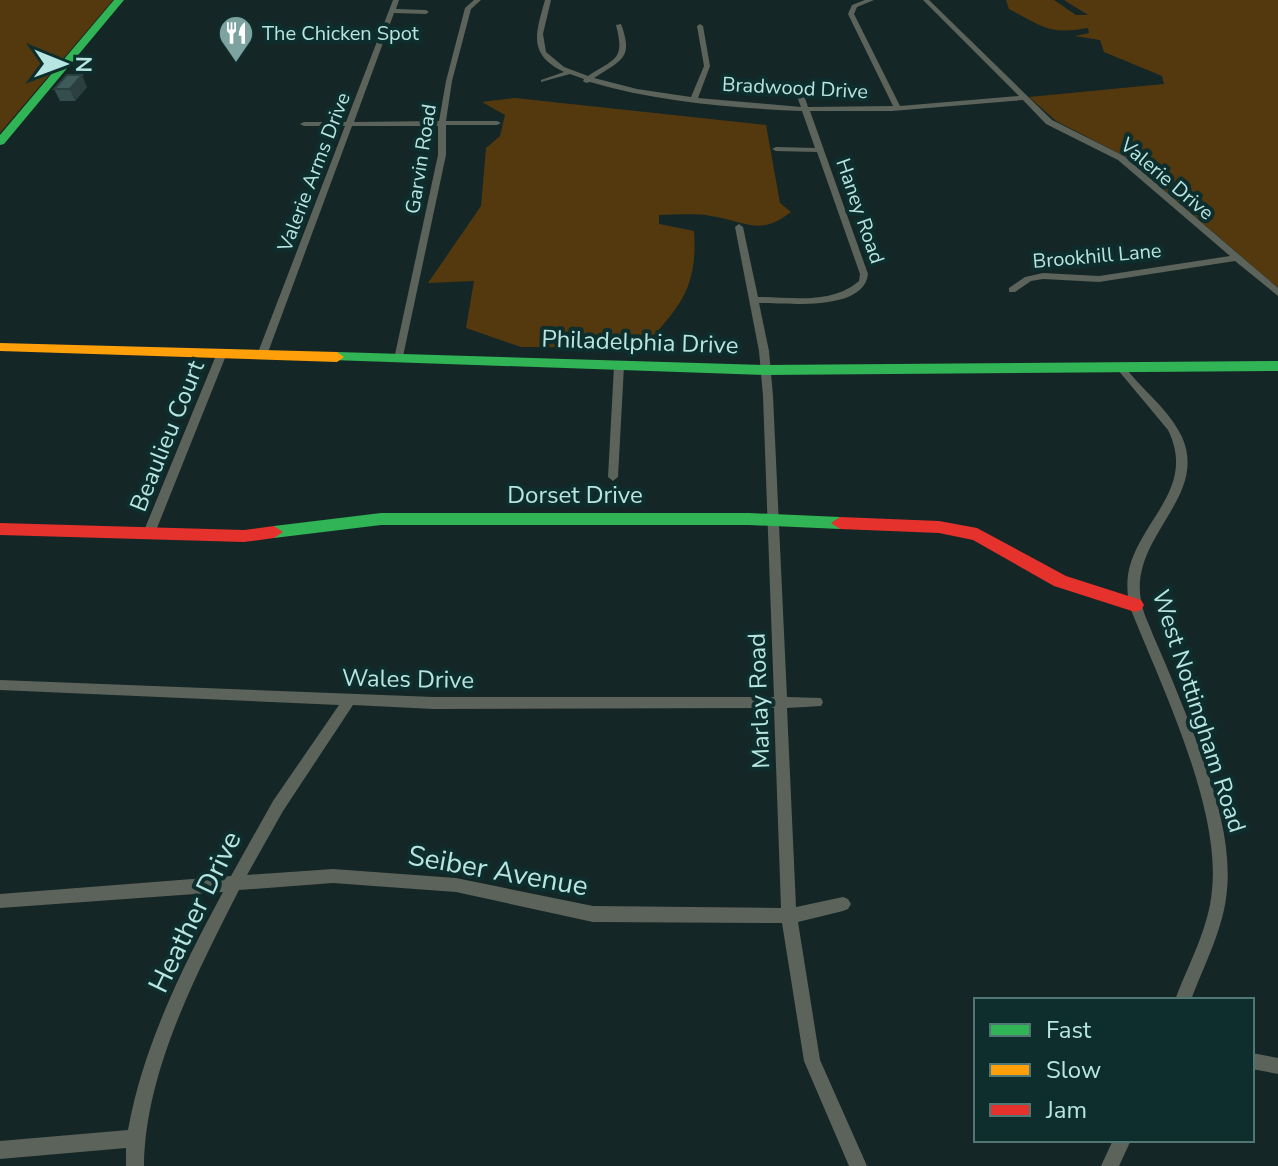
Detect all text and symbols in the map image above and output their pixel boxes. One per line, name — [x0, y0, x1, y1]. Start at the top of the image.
restaurant icon: The Chicken Spot — [217, 14, 255, 64]
place label: The Chicken Spot — [262, 20, 420, 47]
north arrow — [24, 24, 104, 104]
text: N — [68, 56, 98, 73]
street label: Bradwood Drive — [721, 71, 869, 105]
street label: Valerie Arms Drive — [271, 89, 357, 256]
street label: Garvin Road — [399, 102, 443, 216]
street label: Valerie Drive — [1114, 131, 1220, 226]
street label: Haney Road — [829, 155, 891, 267]
street label: Brookhill Lane — [1031, 237, 1163, 275]
street label: Philadelphia Drive — [541, 323, 739, 361]
street label: Beaulieu Court — [122, 355, 212, 516]
street label: Dorset Drive — [507, 479, 643, 511]
street label: West Nottingham Road — [1145, 586, 1253, 836]
street label: Marlay Road — [741, 633, 777, 769]
street label: Wales Drive — [342, 662, 474, 696]
street label: Heather Drive — [140, 825, 250, 999]
street label: Seiber Avenue — [405, 836, 591, 906]
legend — [974, 998, 1254, 1142]
text: Fast — [1046, 1014, 1092, 1046]
text: Slow — [1046, 1054, 1101, 1086]
text: Jam — [1045, 1094, 1087, 1126]

